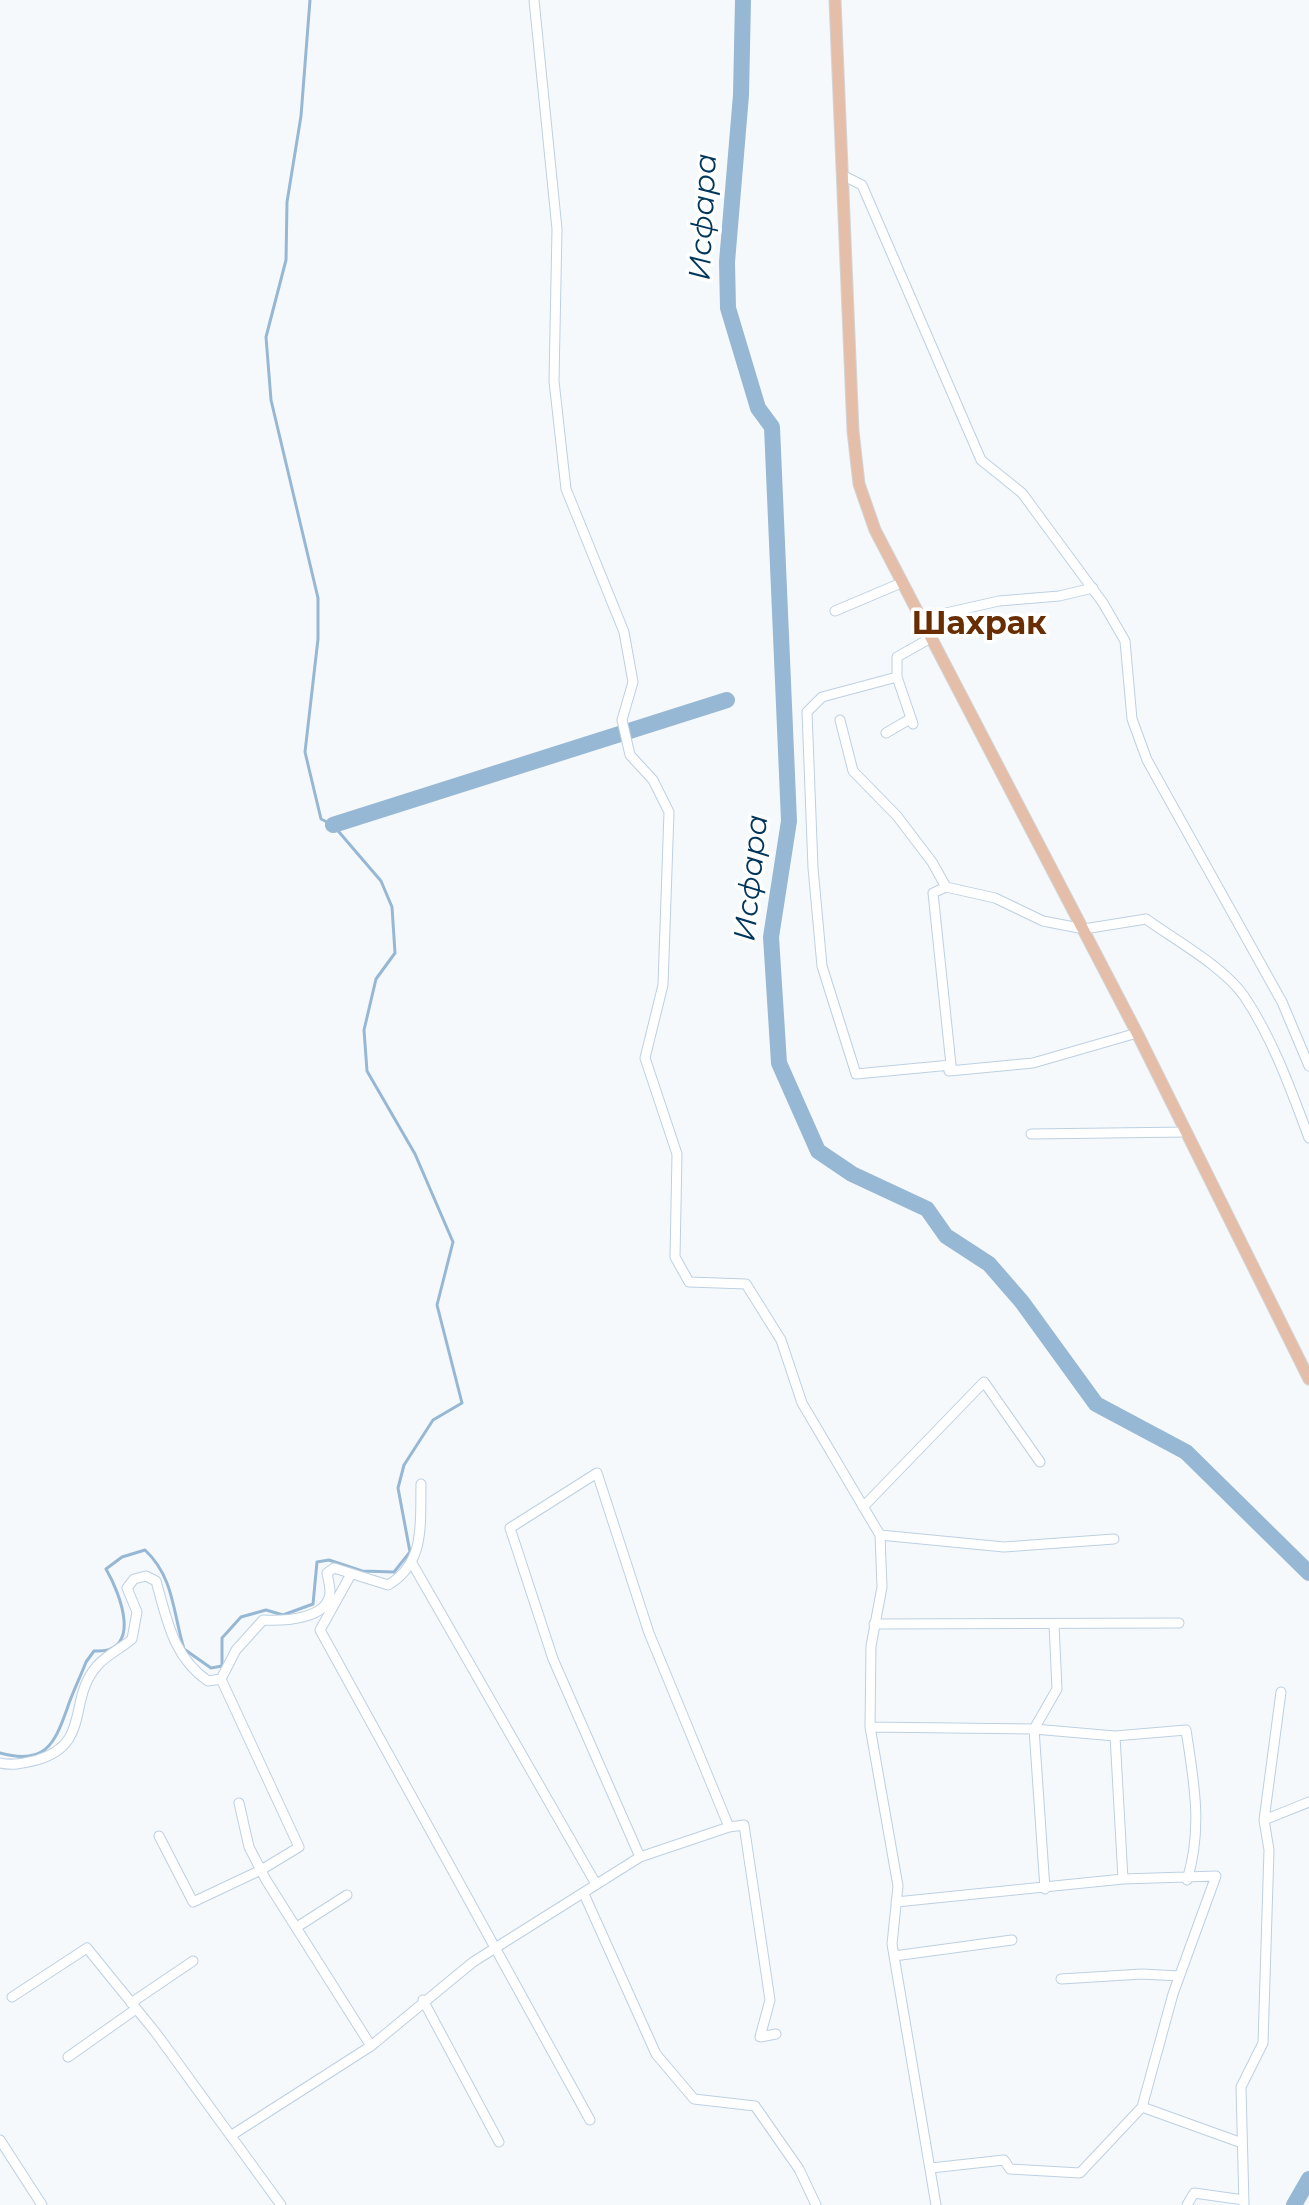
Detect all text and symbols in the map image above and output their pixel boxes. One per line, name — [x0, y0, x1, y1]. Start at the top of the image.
water label: Исфара — [683, 153, 725, 281]
district label: Шахрак — [911, 606, 1047, 644]
water label: Исфара — [727, 813, 777, 943]

